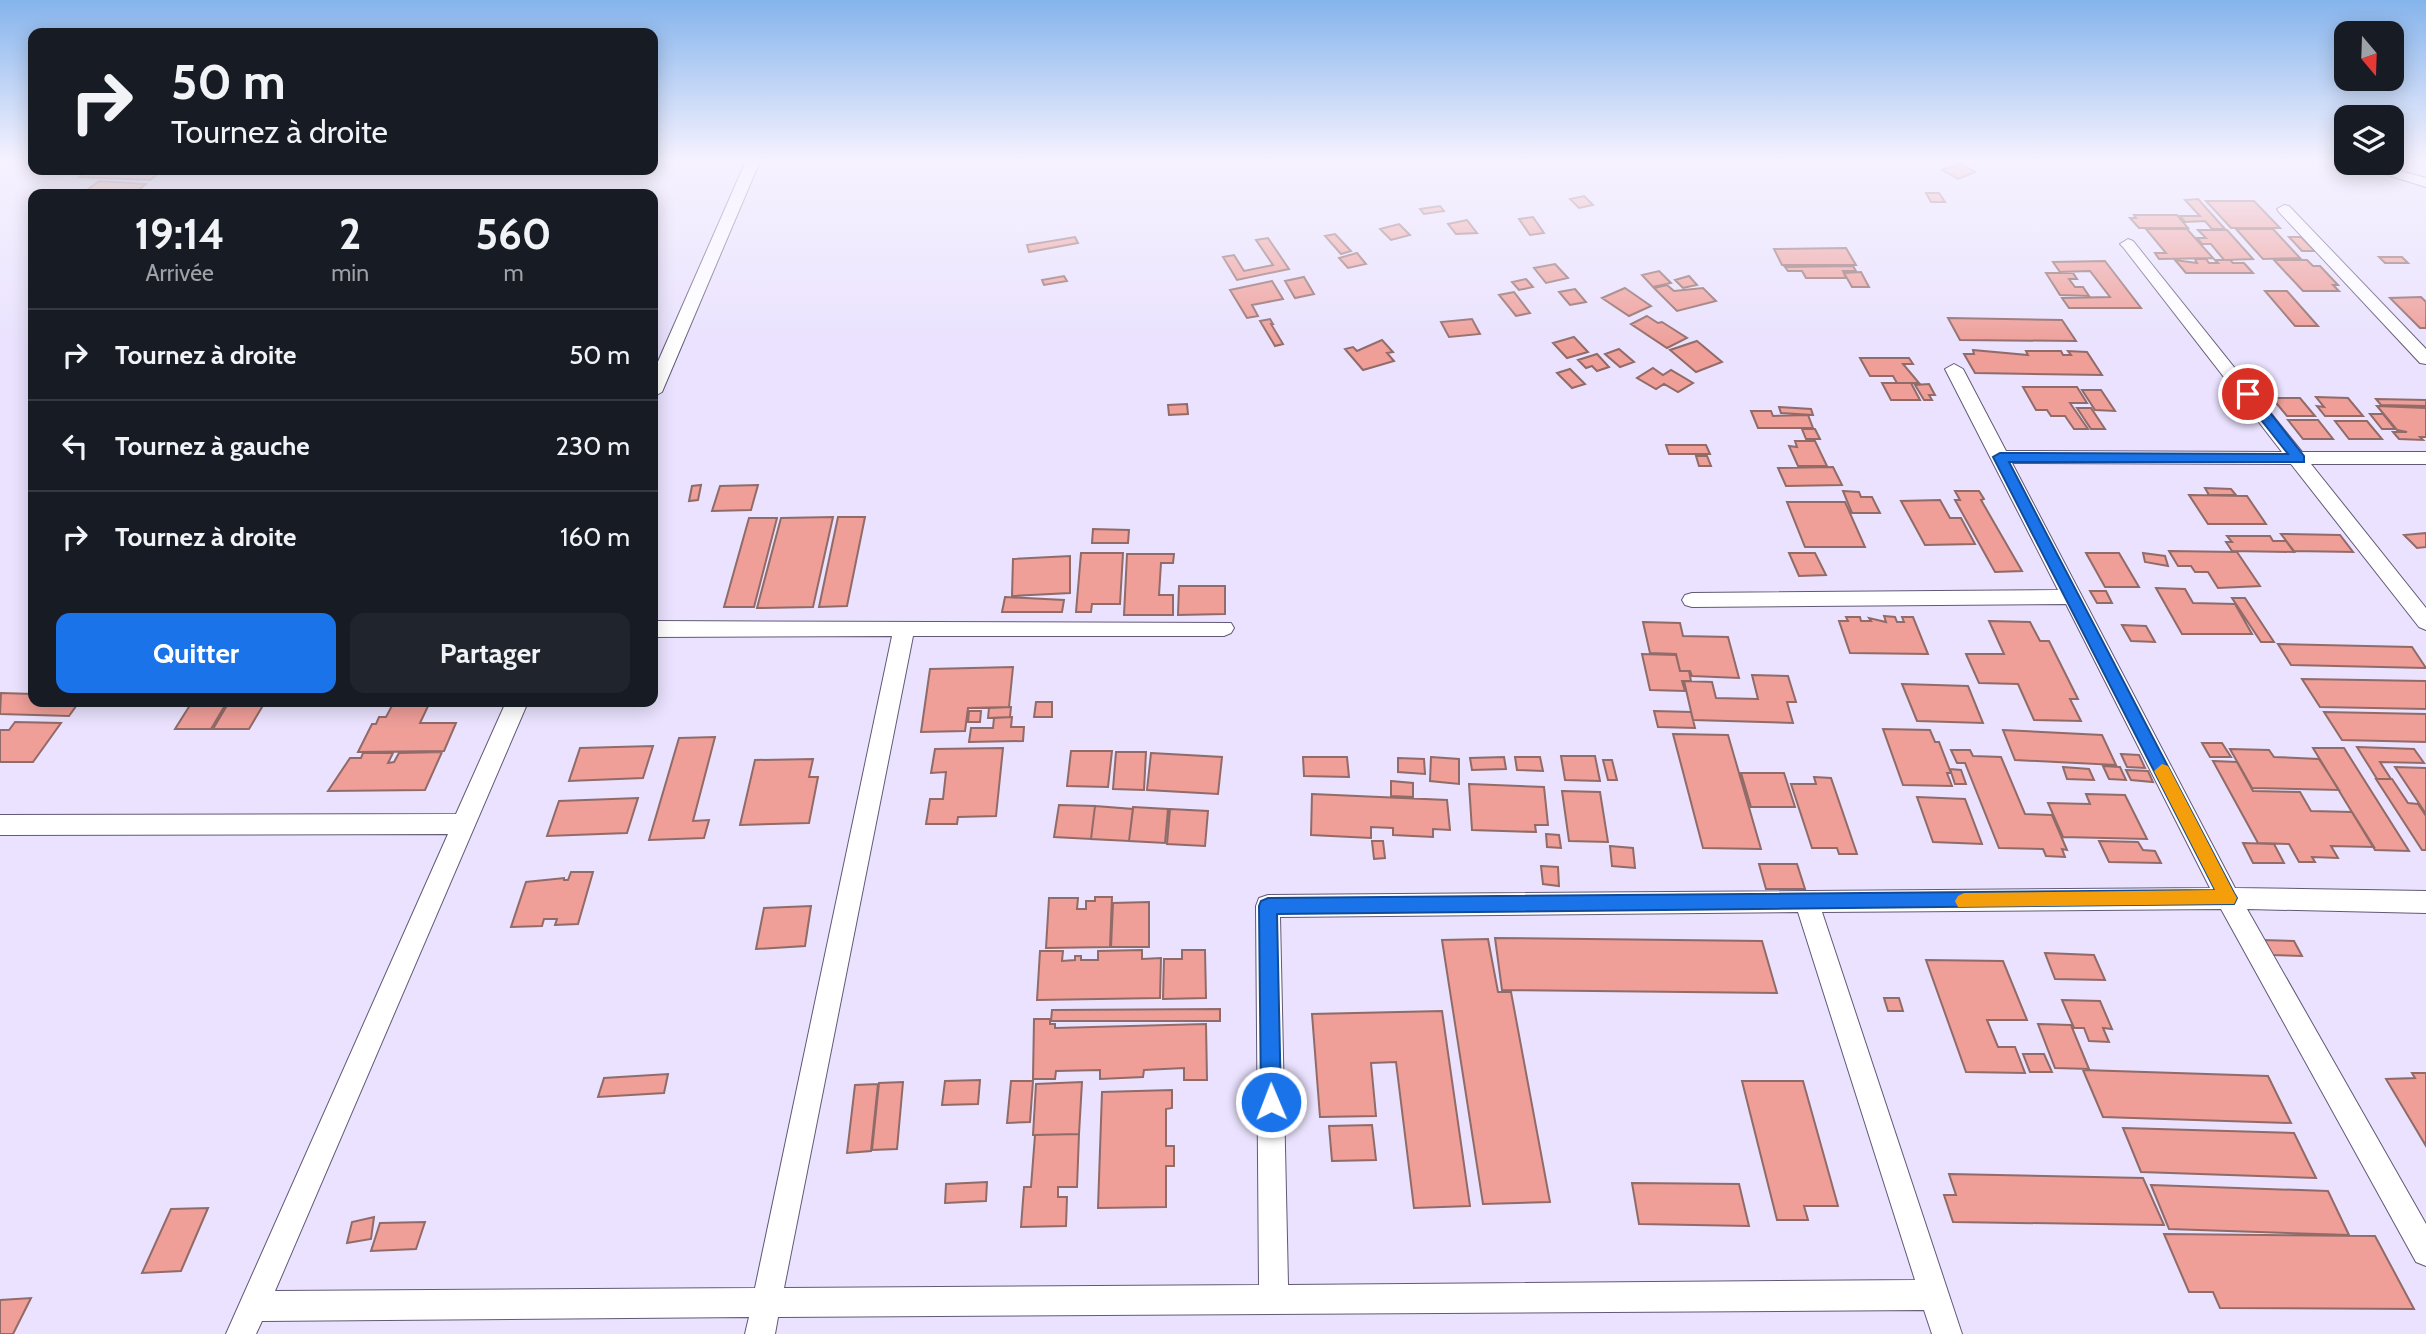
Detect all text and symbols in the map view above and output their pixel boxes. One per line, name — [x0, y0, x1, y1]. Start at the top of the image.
north arrow — [2334, 21, 2404, 91]
map controls — [2334, 21, 2404, 175]
text: 50 m — [171, 52, 286, 111]
icon: right — [56, 56, 147, 147]
button: layers — [2334, 105, 2404, 175]
text: Tournez à droite — [171, 112, 388, 151]
text: 19:14 — [135, 208, 225, 260]
text: 2 — [339, 208, 361, 260]
text: 560 — [476, 208, 551, 260]
text: Arrivée — [145, 259, 214, 287]
text: min — [331, 259, 369, 287]
text: m — [503, 259, 524, 287]
icon: right — [56, 336, 94, 374]
text: Tournez à droite — [115, 339, 297, 371]
text: 50 m — [569, 339, 630, 371]
pin — [2218, 364, 2278, 424]
icon: arrive — [2229, 375, 2267, 413]
icon: left — [56, 427, 94, 465]
text: Tournez à gauche — [115, 430, 310, 462]
text: 230 m — [556, 430, 630, 462]
icon: right — [56, 518, 94, 556]
text: Tournez à droite — [115, 521, 297, 553]
text: 160 m — [560, 521, 630, 553]
button: Quitter — [56, 613, 336, 693]
button: Partager — [350, 613, 630, 693]
position arrow — [1234, 1065, 1308, 1139]

